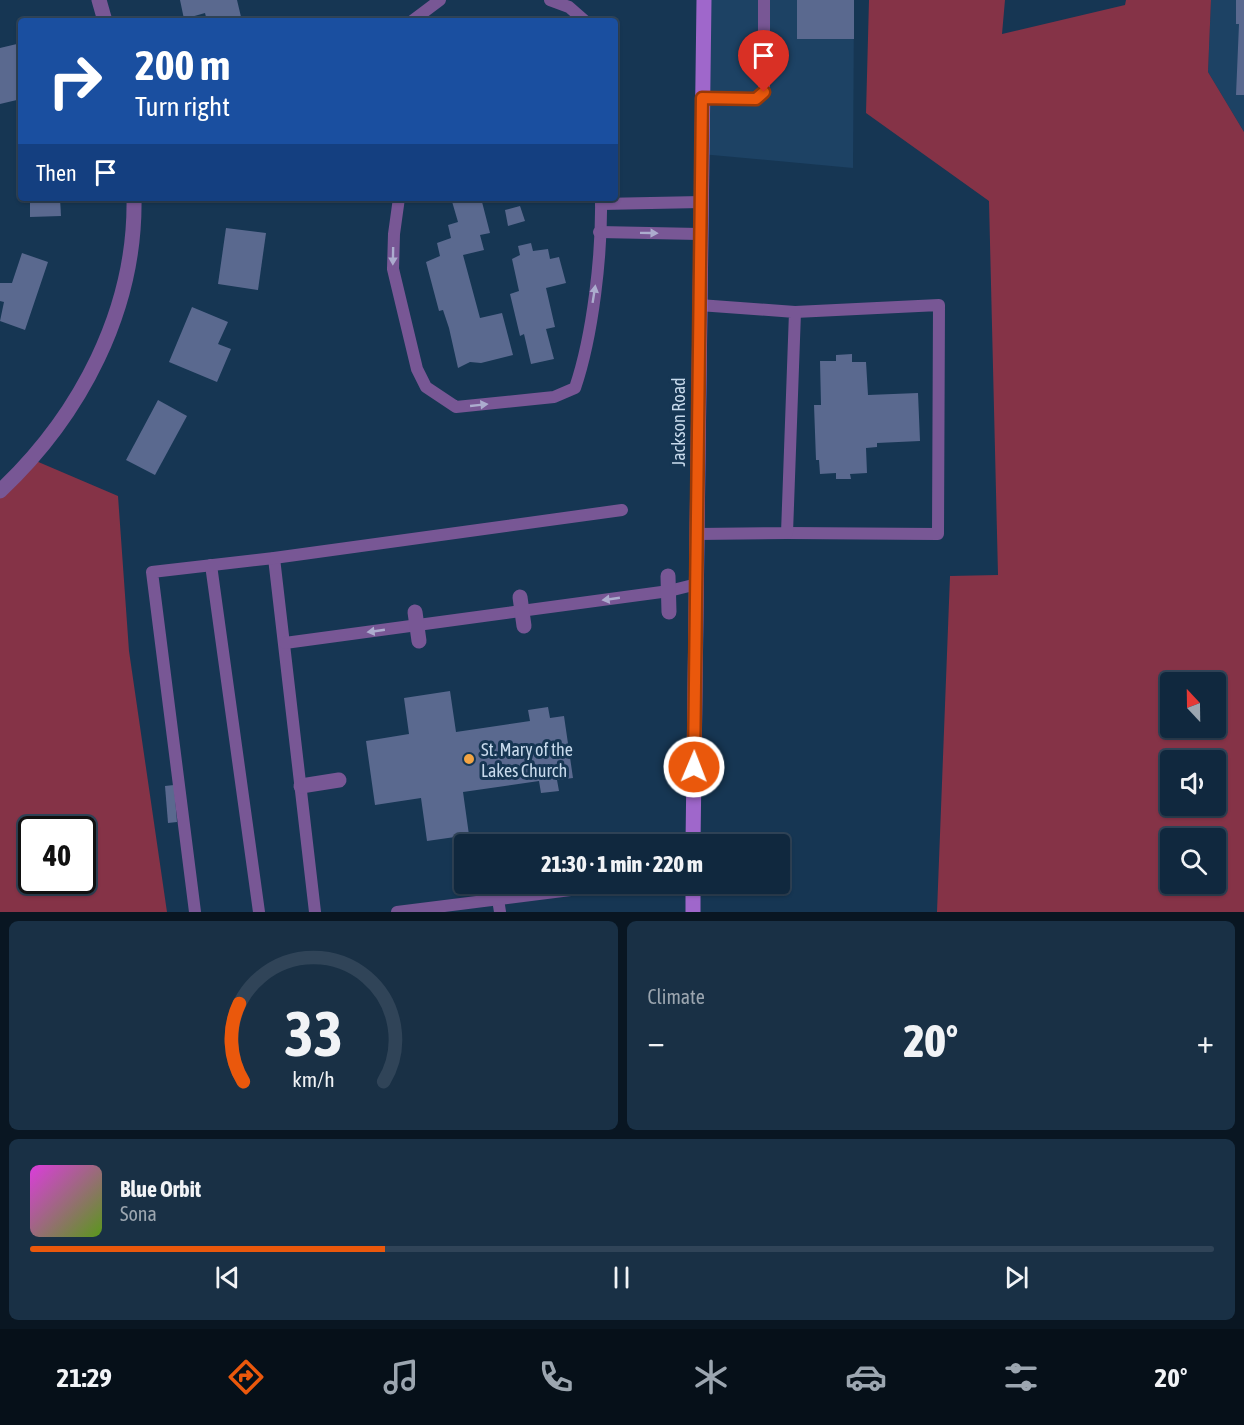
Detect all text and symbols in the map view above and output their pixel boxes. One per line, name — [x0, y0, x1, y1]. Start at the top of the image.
pin — [738, 30, 789, 92]
icon: arrive — [747, 39, 780, 72]
text: 200 m — [135, 41, 230, 89]
icon: right — [36, 42, 114, 120]
text: Turn right — [135, 91, 230, 122]
icon: arrive — [89, 156, 122, 189]
text: Then — [36, 160, 77, 186]
one-way arrow — [640, 228, 659, 238]
one-way arrow — [389, 247, 398, 266]
one-way arrow — [589, 284, 598, 303]
street label: Jackson Road — [668, 377, 689, 467]
one-way arrow — [469, 400, 488, 410]
one-way arrow — [601, 594, 620, 604]
one-way arrow — [366, 626, 385, 636]
north arrow — [1160, 672, 1226, 738]
map controls — [1160, 672, 1226, 894]
position arrow — [662, 735, 726, 799]
place label: St. Mary of the Lakes Church — [481, 739, 573, 781]
button: sound — [1160, 750, 1226, 816]
marker: St. Mary of the Lakes Church — [462, 752, 476, 766]
speed limit sign: 40 — [18, 816, 96, 894]
button: search — [1160, 828, 1226, 894]
text: 21:30 · 1 min · 220 m — [541, 851, 703, 877]
text: Climate — [648, 985, 705, 1008]
text: 33 — [284, 998, 343, 1069]
text: 20° — [903, 1015, 958, 1067]
text: − — [648, 1022, 665, 1060]
text: + — [1197, 1022, 1214, 1060]
text: km/h — [292, 1068, 335, 1093]
text: Blue Orbit — [120, 1176, 201, 1202]
text: Sona — [120, 1202, 157, 1225]
icon: previous — [211, 1261, 244, 1294]
icon: pause — [605, 1261, 638, 1294]
icon: next — [1000, 1261, 1033, 1294]
icon: directions — [225, 1356, 267, 1398]
icon: music — [380, 1356, 422, 1398]
icon: phone — [535, 1356, 577, 1398]
icon: climate — [690, 1356, 732, 1398]
icon: car — [845, 1356, 887, 1398]
icon: filters — [1000, 1356, 1042, 1398]
text: 21:29 — [56, 1362, 112, 1393]
text: 20° — [1155, 1362, 1187, 1393]

